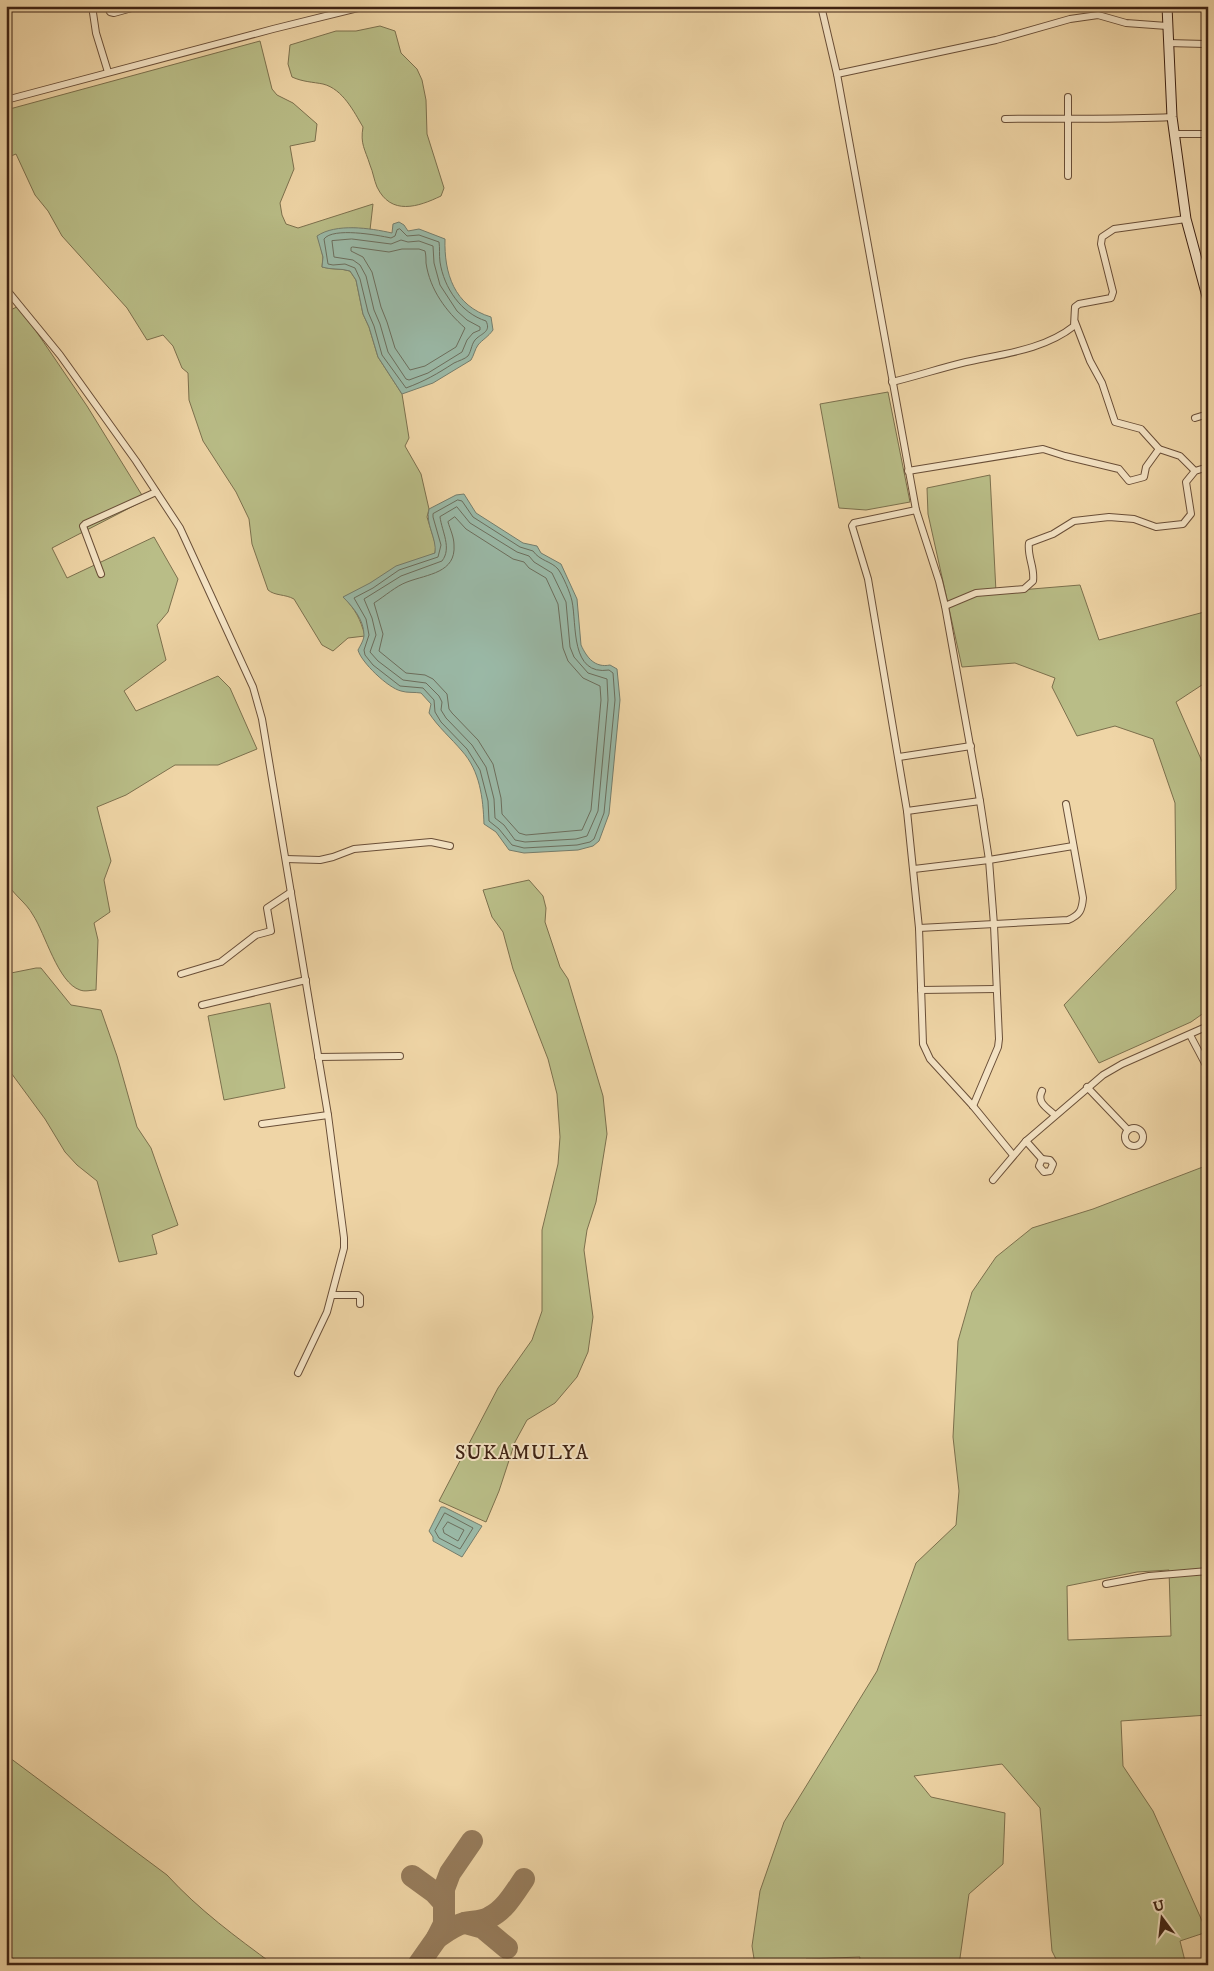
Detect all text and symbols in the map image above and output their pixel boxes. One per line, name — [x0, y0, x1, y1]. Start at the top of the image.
district label: SUKAMULYA — [455, 1441, 589, 1466]
north arrow — [1136, 1894, 1186, 1944]
text: U — [1151, 1896, 1167, 1917]

